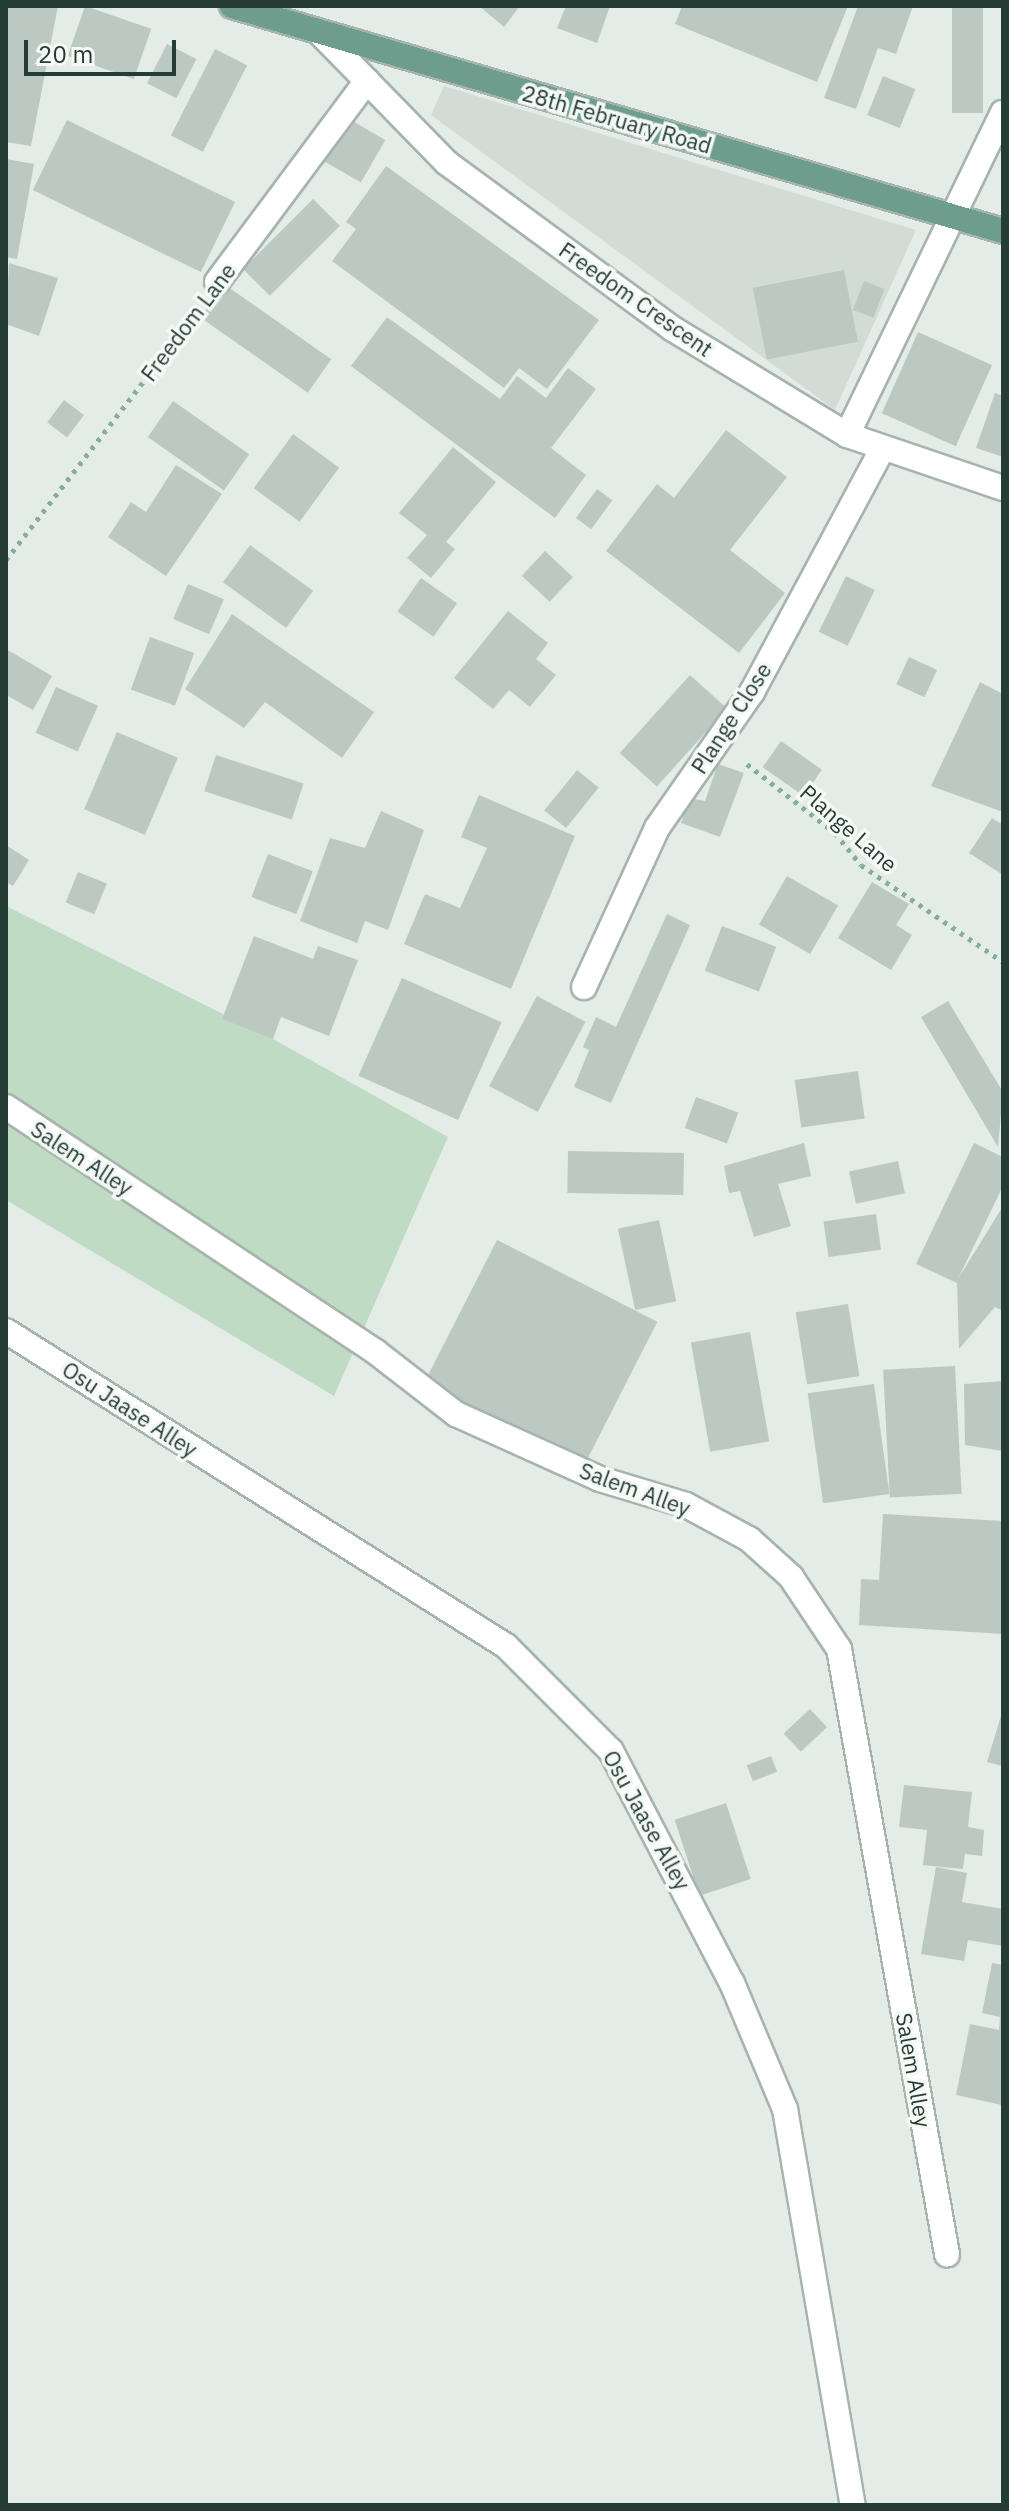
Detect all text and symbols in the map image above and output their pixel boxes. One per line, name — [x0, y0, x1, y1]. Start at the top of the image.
scale bar — [28, 24, 180, 74]
text: 20 m — [38, 38, 93, 70]
street label: 28th February Road — [519, 79, 715, 159]
street label: Freedom Crescent — [554, 236, 718, 362]
street label: Freedom Lane — [135, 258, 241, 386]
street label: Plange Close — [685, 658, 777, 778]
street label: Plange Lane — [795, 779, 903, 877]
street label: Salem Alley — [26, 1115, 138, 1201]
street label: Osu Jaase Alley — [58, 1356, 202, 1462]
street label: Salem Alley — [576, 1457, 694, 1521]
street label: Osu Jaase Alley — [598, 1746, 696, 1894]
street label: Salem Alley — [891, 2011, 937, 2129]

